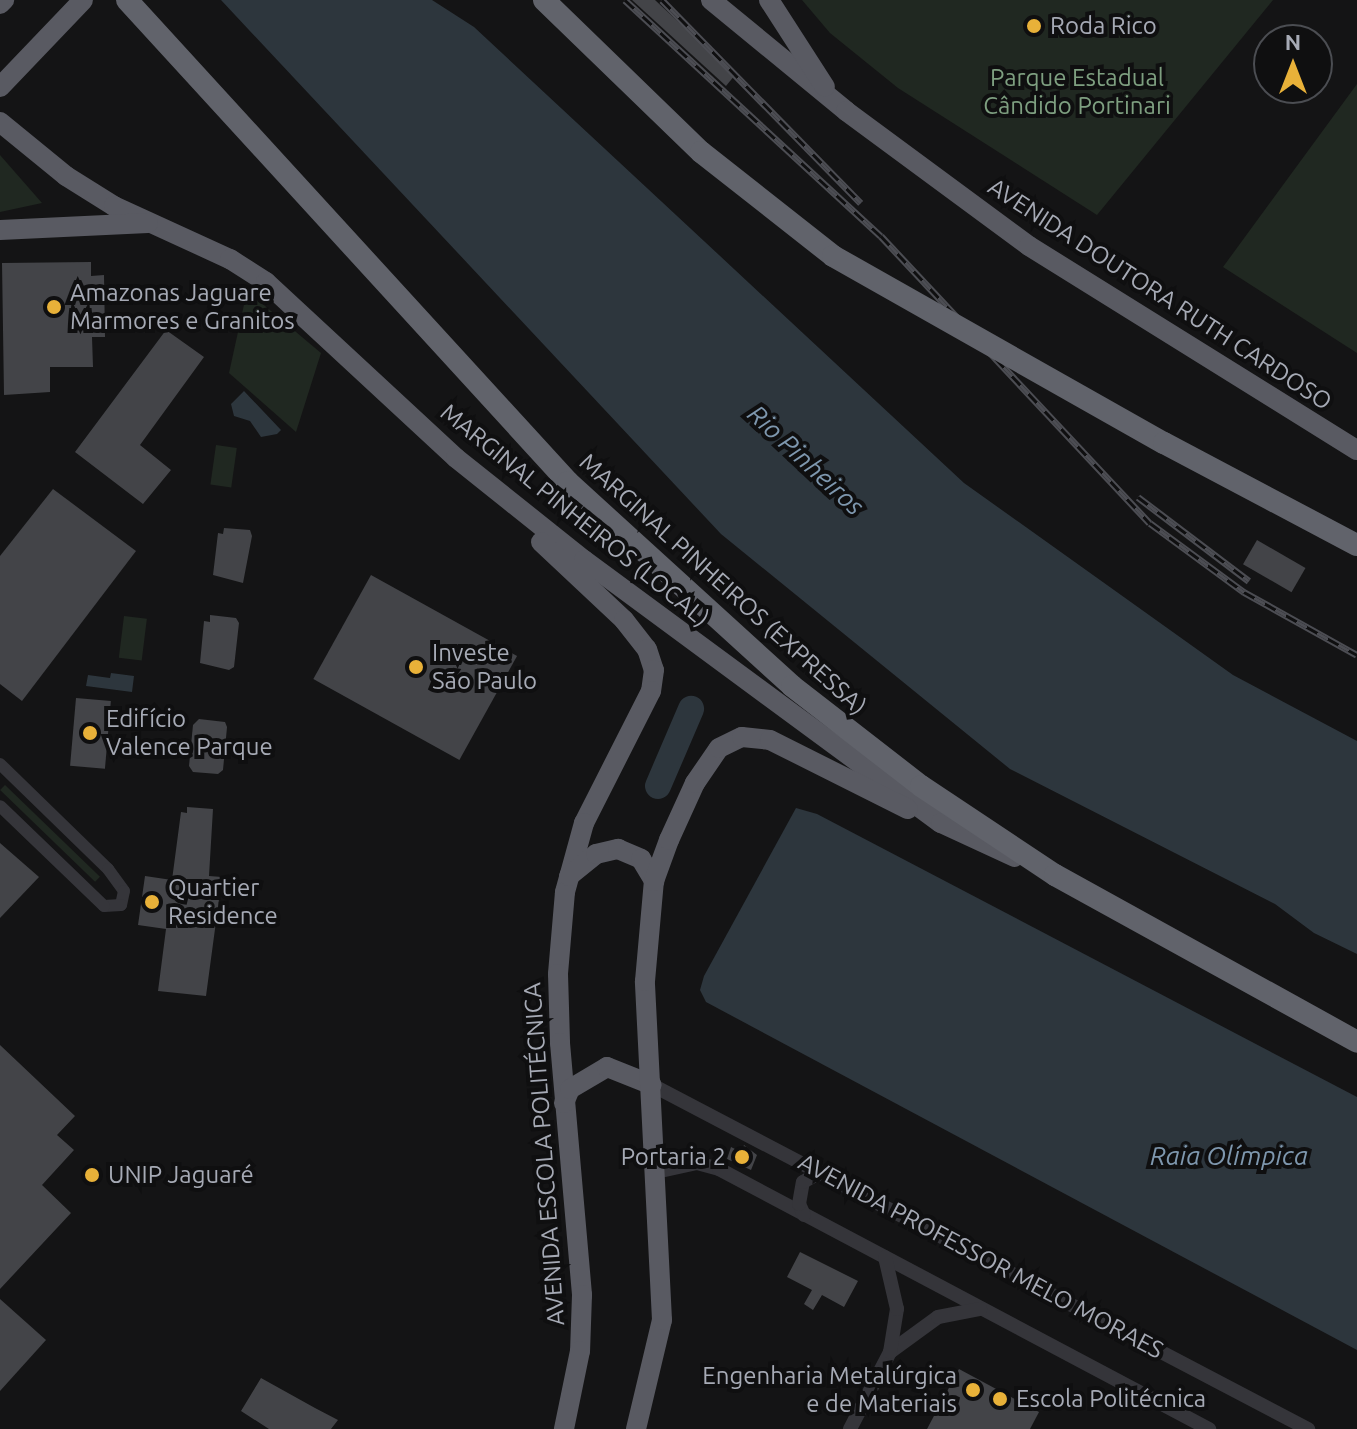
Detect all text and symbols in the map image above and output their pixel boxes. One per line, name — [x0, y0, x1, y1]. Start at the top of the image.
place label: Roda Rico — [1050, 12, 1157, 40]
marker: Roda Rico — [1025, 17, 1043, 35]
north arrow — [1253, 24, 1333, 104]
text: N — [1285, 29, 1301, 54]
park label: Parque Estadual Cândido Portinari — [983, 64, 1171, 120]
street label: AVENIDA DOUTORA RUTH CARDOSO — [983, 172, 1337, 416]
place label: Amazonas Jaguare Marmores e Granitos — [70, 279, 295, 335]
marker: Amazonas Jaguare Marmores e Granitos — [45, 298, 63, 316]
street label: MARGINAL PINHEIROS (LOCAL) — [435, 398, 715, 632]
water label: Rio Pinheiros — [741, 398, 871, 522]
street label: MARGINAL PINHEIROS (EXPRESSA) — [574, 447, 872, 721]
place label: Investe São Paulo — [432, 639, 537, 695]
marker: Investe São Paulo — [407, 658, 425, 676]
place label: Edifício Valence Parque — [106, 705, 273, 761]
marker: Edifício Valence Parque — [81, 724, 99, 742]
place label: Quartier Residence — [168, 874, 278, 930]
marker: Quartier Residence — [143, 893, 161, 911]
street label: AVENIDA ESCOLA POLITÉCNICA — [518, 981, 570, 1327]
water label: Raia Olímpica — [1150, 1140, 1308, 1172]
place label: Portaria 2 — [621, 1143, 726, 1171]
street label: AVENIDA PROFESSOR MELO MORAES — [794, 1147, 1168, 1365]
marker: Portaria 2 — [733, 1148, 751, 1166]
place label: UNIP Jaguaré — [108, 1161, 254, 1189]
marker: UNIP Jaguaré — [83, 1166, 101, 1184]
place label: Engenharia Metalúrgica e de Materiais — [702, 1362, 957, 1418]
marker: Engenharia Metalúrgica e de Materiais — [964, 1381, 982, 1399]
place label: Escola Politécnica — [1016, 1385, 1206, 1413]
marker: Escola Politécnica — [991, 1390, 1009, 1408]

